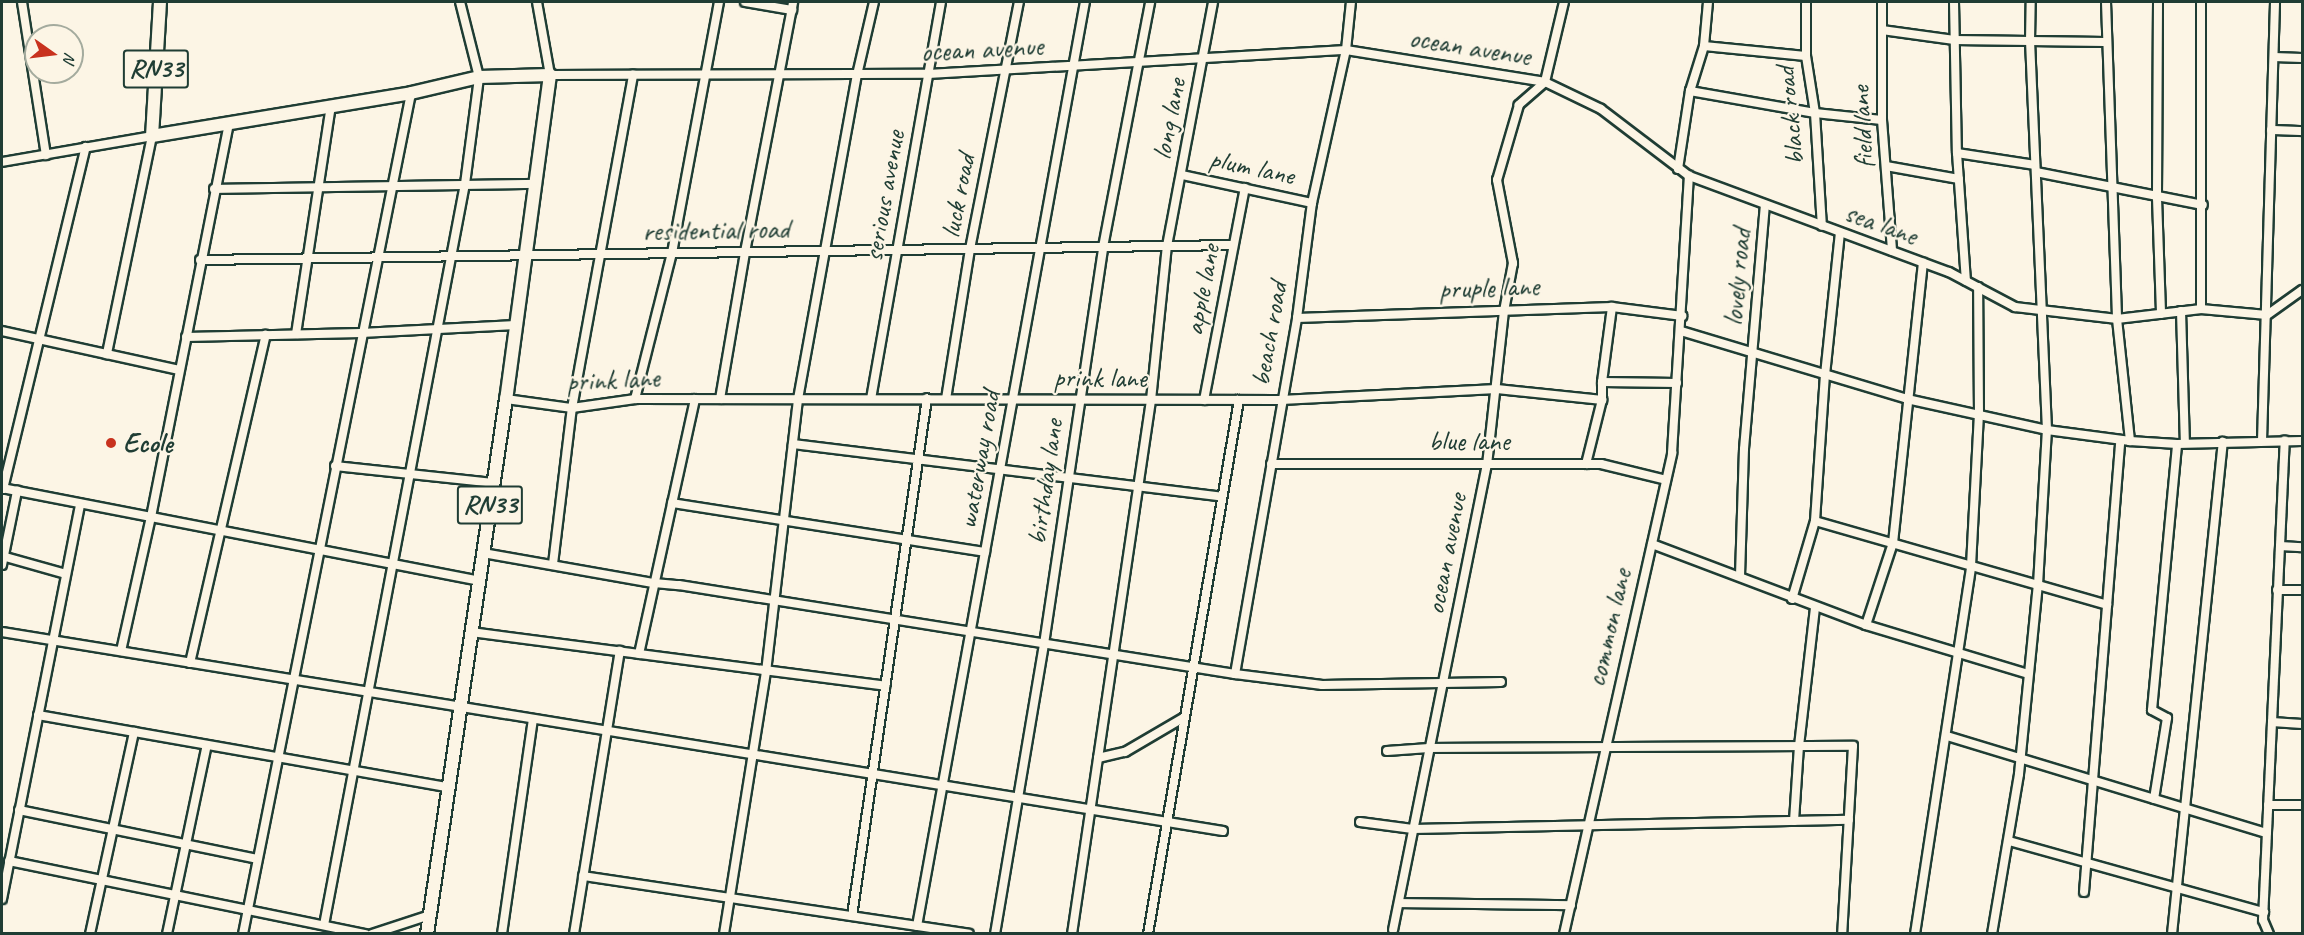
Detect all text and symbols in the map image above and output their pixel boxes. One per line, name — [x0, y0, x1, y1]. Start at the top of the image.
street label: ocean avenue — [1407, 21, 1533, 73]
north arrow — [24, 24, 84, 84]
street label: ocean avenue — [920, 29, 1044, 69]
road number: RN33 — [122, 45, 190, 93]
text: N — [59, 51, 80, 65]
street label: black road — [1768, 65, 1812, 167]
street label: long lane — [1145, 75, 1193, 163]
street label: field lane — [1843, 84, 1881, 170]
street label: serious avenue — [856, 128, 912, 264]
street label: plum lane — [1206, 142, 1298, 192]
street label: luck road — [933, 152, 983, 240]
street label: sea lane — [1840, 195, 1922, 253]
street label: residential road — [643, 212, 789, 248]
street label: lovely road — [1716, 228, 1758, 326]
street label: apple lane — [1177, 241, 1227, 339]
street label: pruple lane — [1438, 269, 1540, 307]
street label: beach road — [1243, 280, 1295, 388]
street label: prink lane — [565, 361, 661, 399]
street label: prink lane — [1053, 361, 1147, 395]
street label: waterway road — [950, 388, 1008, 532]
street label: birthday lane — [1020, 417, 1070, 547]
street label: blue lane — [1428, 424, 1510, 458]
place label: Ecole — [123, 426, 173, 460]
marker: Ecole — [104, 436, 118, 450]
road number: RN33 — [456, 481, 524, 529]
street label: ocean avenue — [1418, 491, 1474, 617]
street label: common lane — [1579, 565, 1639, 691]

